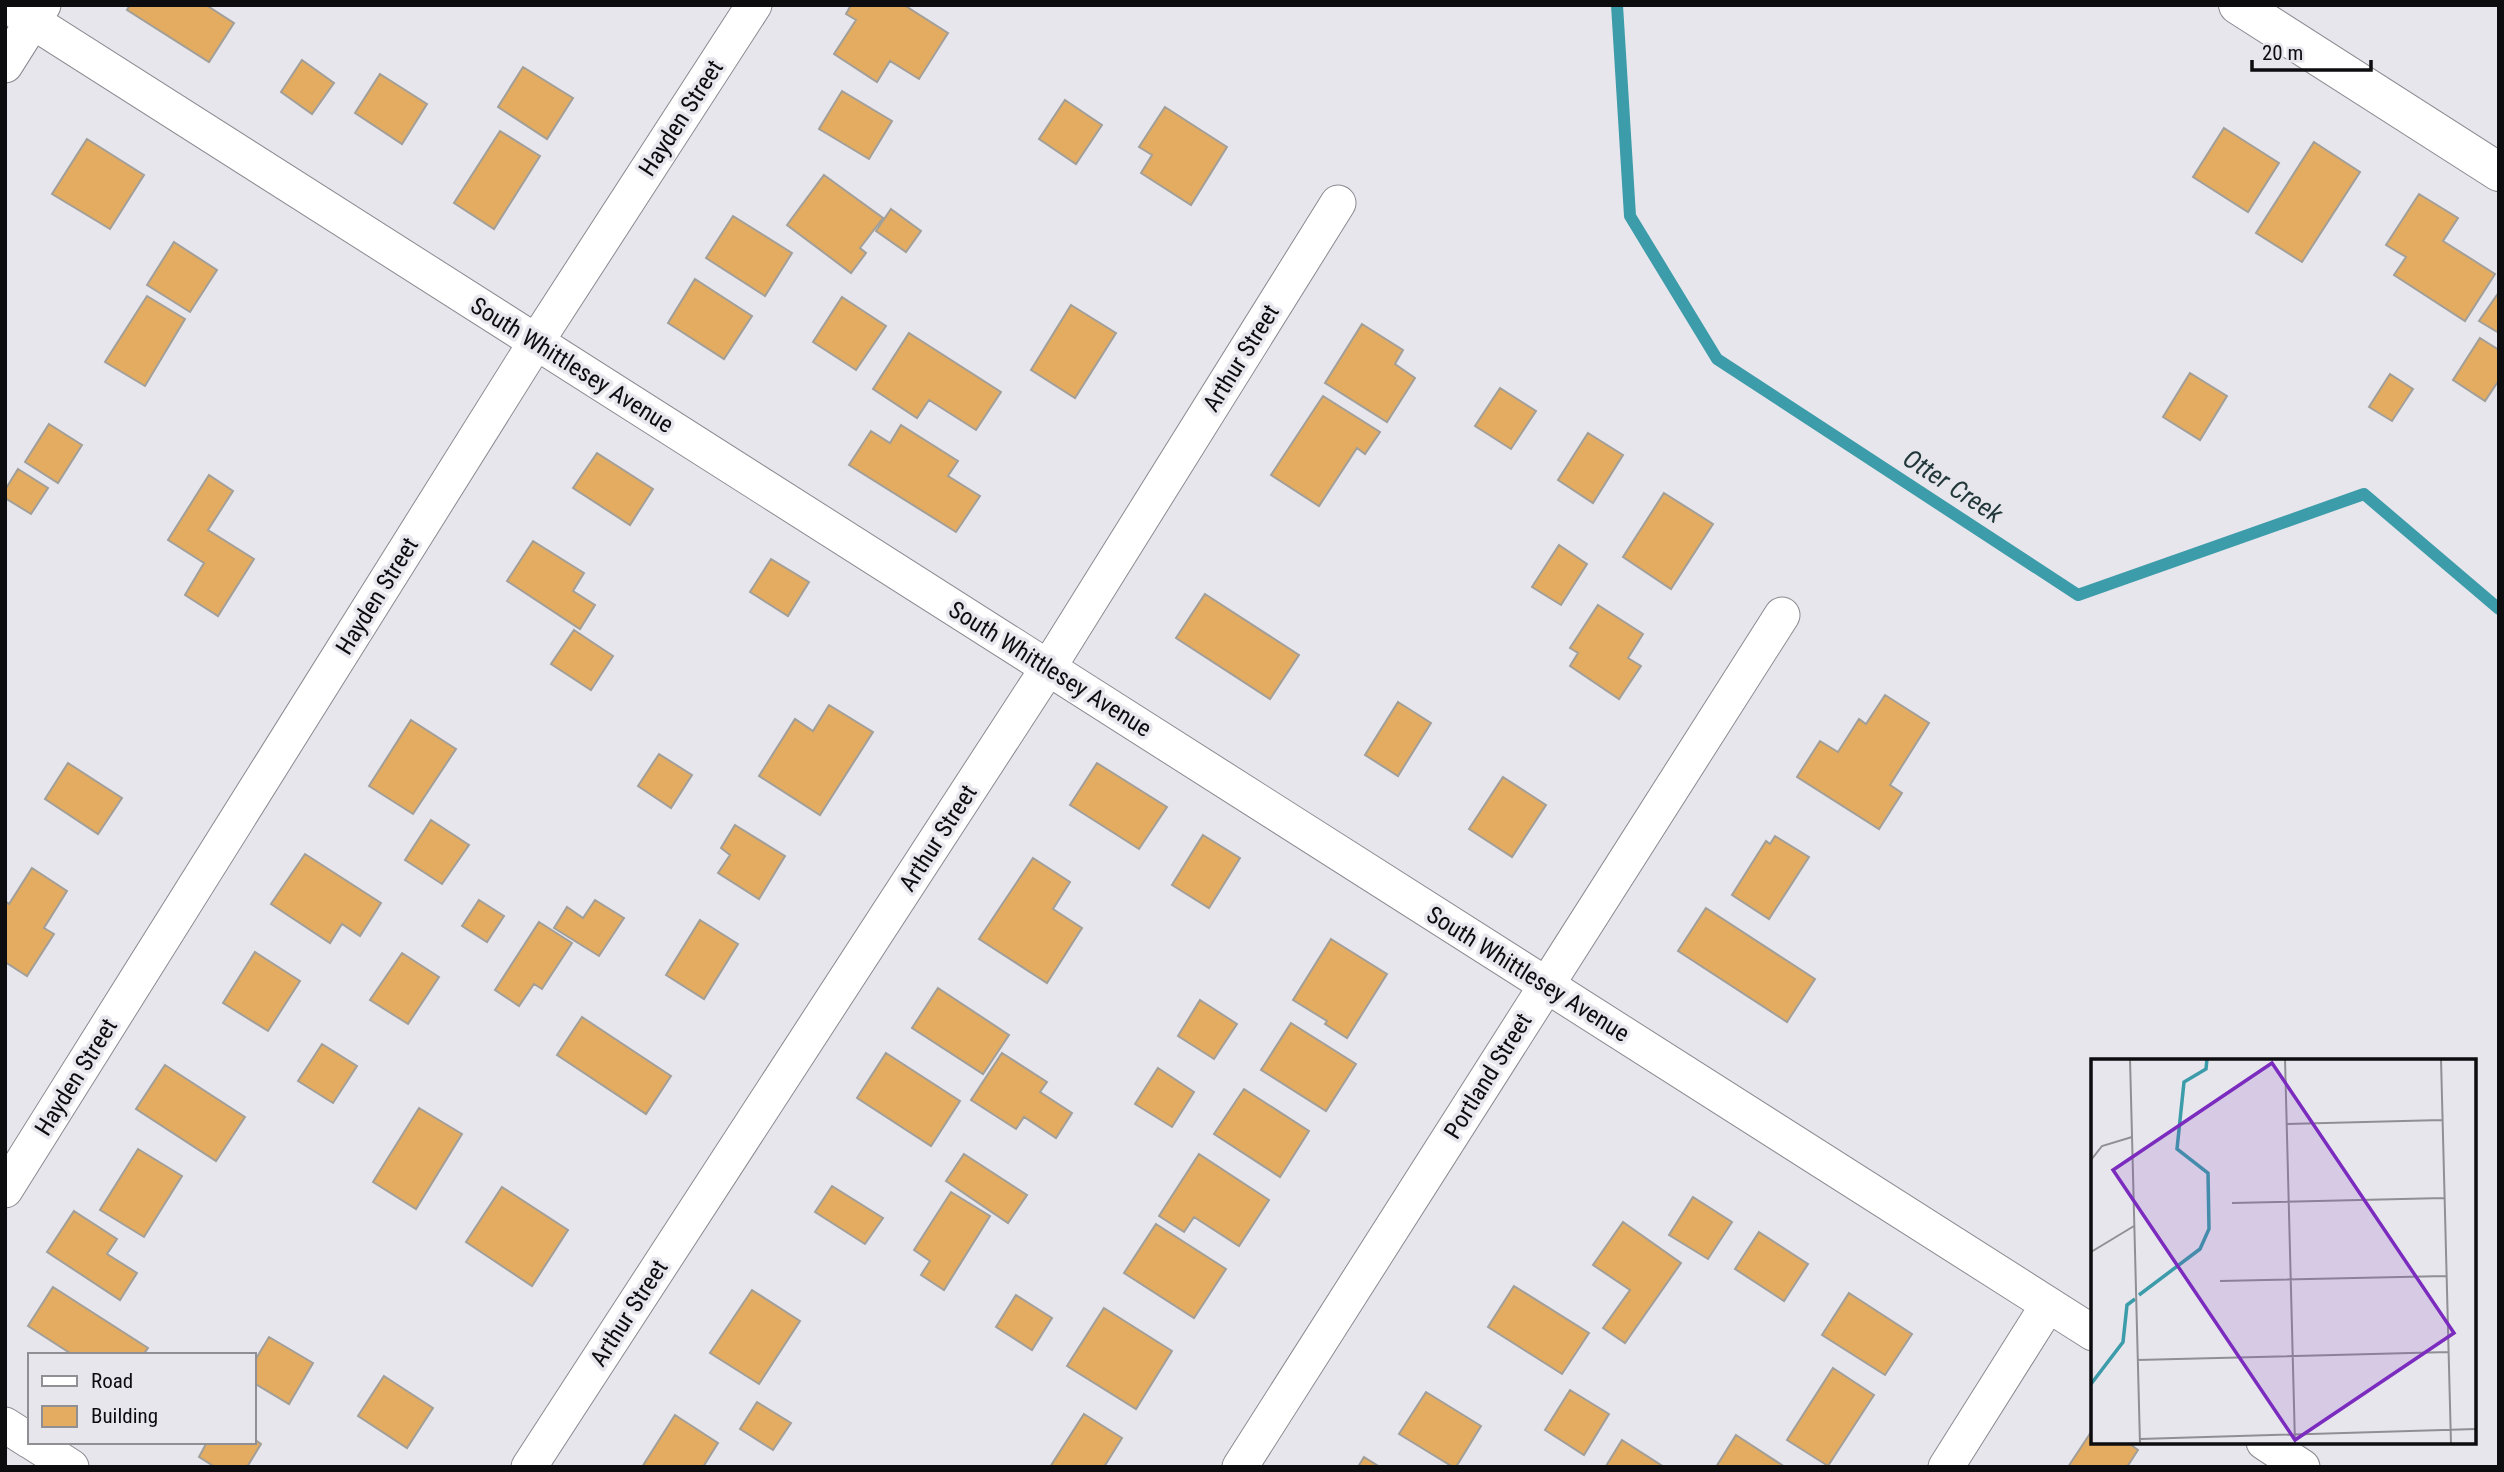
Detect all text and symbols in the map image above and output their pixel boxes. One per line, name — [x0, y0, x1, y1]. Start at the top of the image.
scale bar — [2252, 28, 2371, 72]
text: 20 m — [2262, 41, 2303, 65]
street label: Hayden Street — [633, 55, 729, 181]
street label: South Whittlesey Avenue — [466, 291, 678, 439]
street label: Arthur Street — [1197, 299, 1285, 417]
water label: Otter Creek — [1898, 443, 2009, 529]
street label: Hayden Street — [330, 532, 424, 660]
street label: South Whittlesey Avenue — [944, 595, 1156, 743]
street label: Arthur Street — [893, 780, 983, 896]
street label: South Whittlesey Avenue — [1422, 900, 1634, 1048]
street label: Portland Street — [1438, 1008, 1538, 1144]
street label: Hayden Street — [29, 1013, 123, 1141]
inset map — [2091, 1059, 2476, 1444]
street label: Arthur Street — [584, 1255, 674, 1371]
legend — [28, 1353, 256, 1444]
text: Road — [91, 1369, 133, 1393]
text: Building — [91, 1404, 158, 1428]

